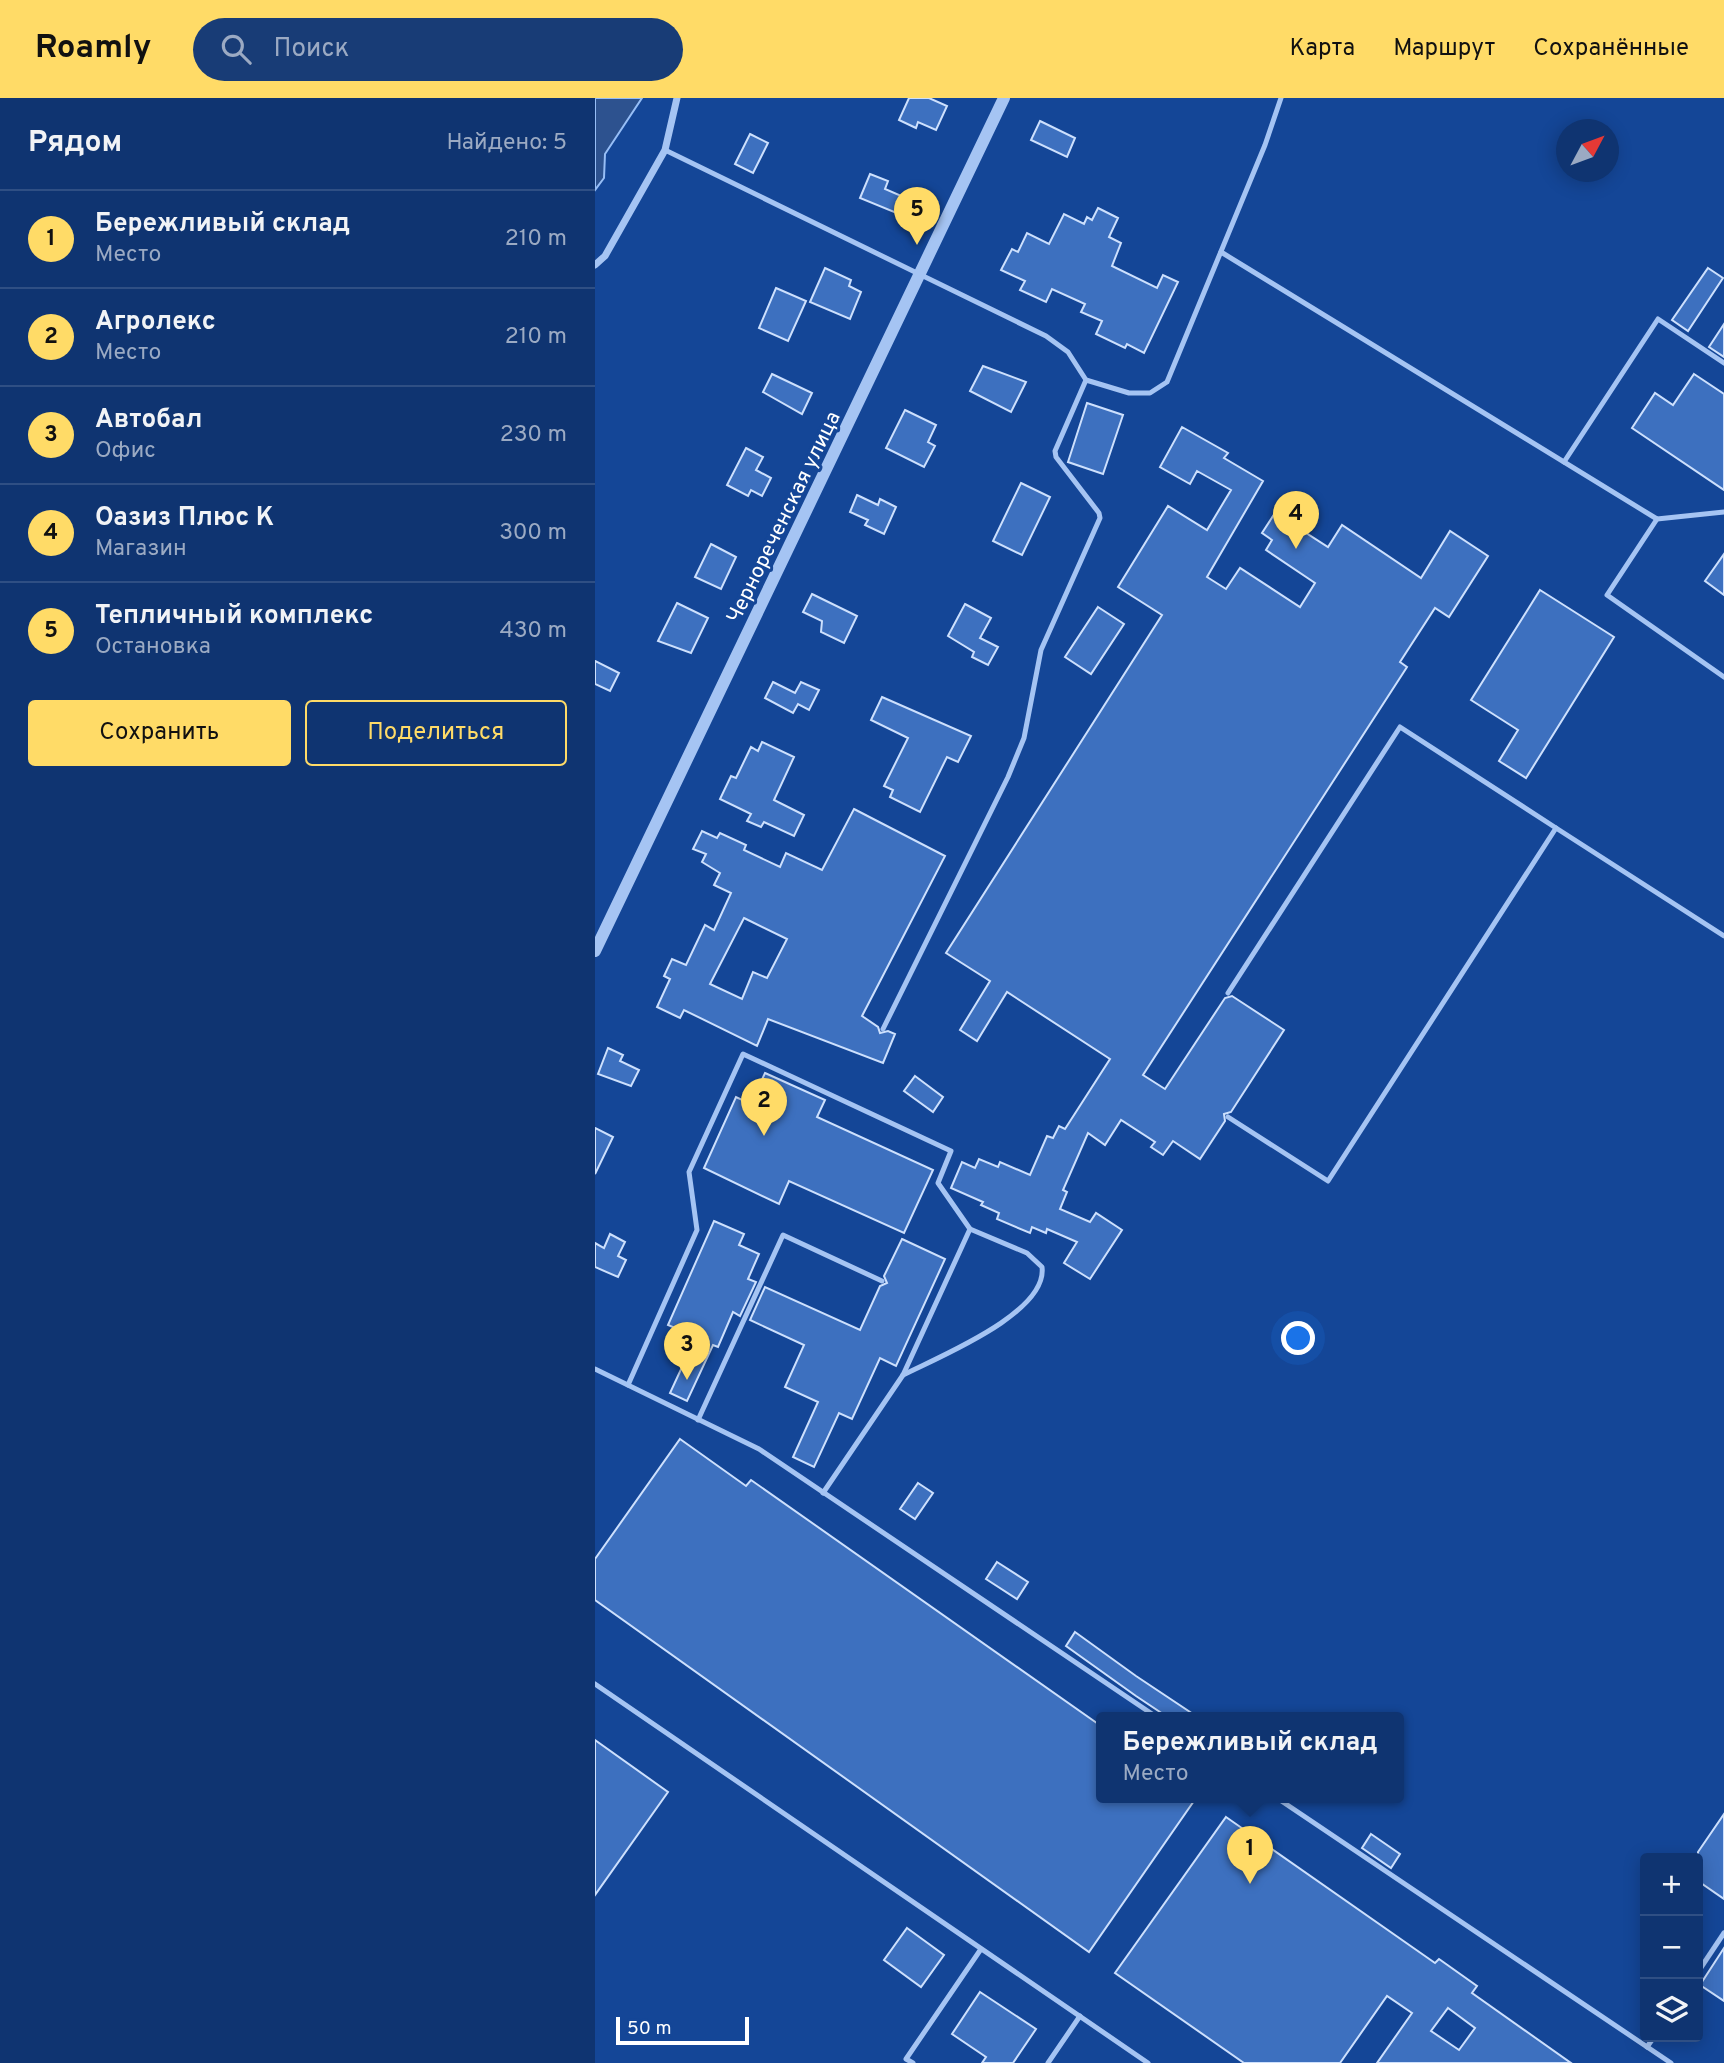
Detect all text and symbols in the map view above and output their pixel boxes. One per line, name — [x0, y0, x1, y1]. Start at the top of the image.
search box — [193, 18, 683, 81]
text: Roamly — [35, 28, 151, 70]
icon: search — [217, 30, 255, 68]
text: Поиск — [273, 33, 349, 66]
text: Карта — [1289, 34, 1355, 64]
text: Маршрут — [1393, 34, 1495, 64]
text: Сохранённые — [1533, 34, 1689, 64]
north arrow — [1556, 119, 1619, 182]
text: Рядом — [28, 125, 122, 162]
text: Найдено: 5 — [446, 129, 567, 158]
pin: 5 — [894, 187, 940, 245]
text: Бережливый склад — [95, 208, 350, 241]
text: 1 — [46, 225, 56, 254]
text: 210 m — [505, 225, 567, 254]
text: Место — [95, 241, 161, 270]
text: Агролекс — [95, 306, 216, 339]
text: 2 — [44, 323, 58, 352]
text: 210 m — [505, 323, 567, 352]
text: Место — [95, 339, 161, 368]
text: Автобал — [95, 404, 202, 437]
street label: Чернореченская улица — [721, 407, 847, 628]
text: 3 — [44, 421, 58, 450]
text: 230 m — [500, 421, 567, 450]
text: Офис — [95, 437, 156, 466]
pin: 4 — [1273, 491, 1319, 549]
text: Оазиз Плюс К — [95, 502, 274, 535]
text: 4 — [44, 519, 58, 548]
text: 300 m — [499, 519, 567, 548]
text: Магазин — [95, 535, 187, 564]
text: Тепличный комплекс — [95, 600, 373, 633]
text: 5 — [44, 617, 58, 646]
text: 430 m — [499, 617, 567, 646]
text: Остановка — [95, 633, 211, 662]
button: Сохранить — [28, 700, 291, 766]
button: Поделиться — [305, 700, 567, 766]
pin: 2 — [741, 1078, 787, 1136]
your location — [1281, 1321, 1315, 1355]
pin: 3 — [664, 1322, 710, 1380]
popup — [1096, 1712, 1404, 1803]
text: Бережливый склад — [1122, 1727, 1378, 1760]
text: Место — [1122, 1760, 1189, 1789]
pin: 1 — [1227, 1826, 1273, 1884]
map controls — [1640, 1853, 1703, 2042]
button: + — [1640, 1853, 1703, 1916]
button: − — [1640, 1916, 1703, 1979]
button: layers — [1640, 1979, 1703, 2042]
scale bar — [616, 2014, 749, 2046]
text: 50 m — [627, 2017, 672, 2041]

